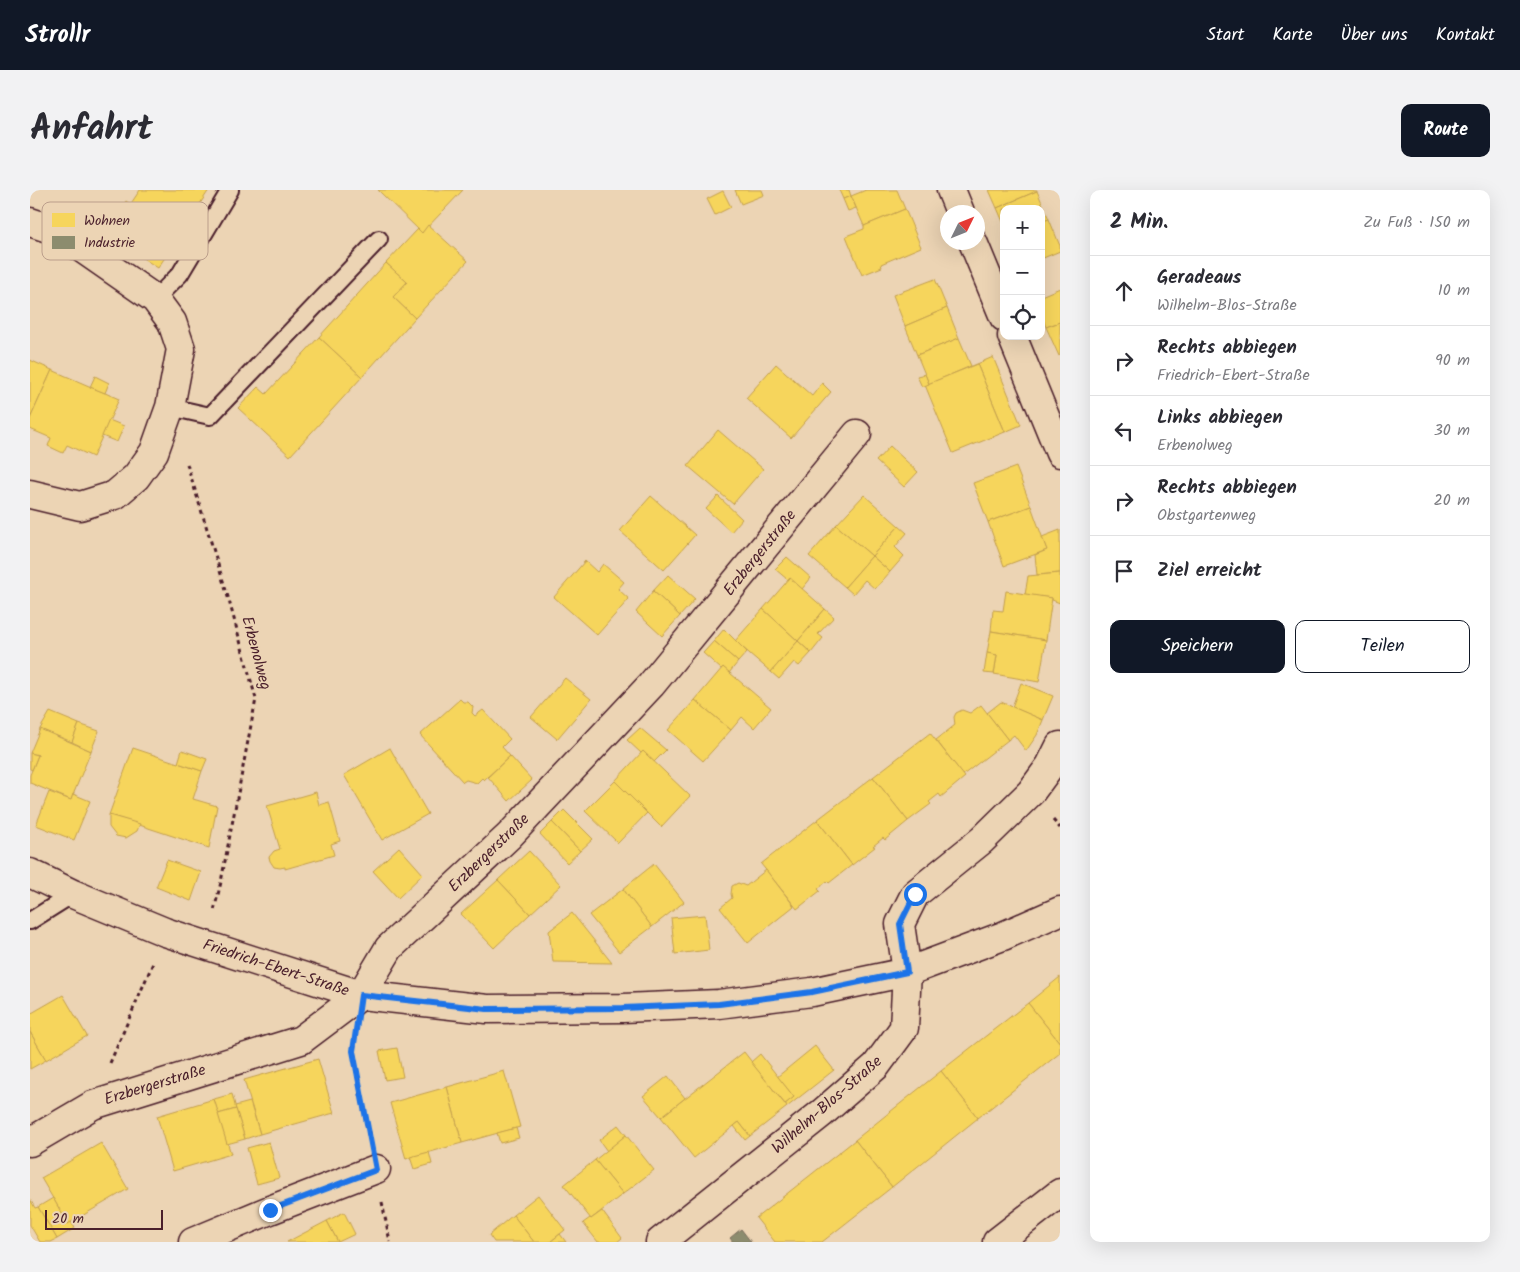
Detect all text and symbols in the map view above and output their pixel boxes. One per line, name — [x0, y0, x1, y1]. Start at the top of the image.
text: Strollr — [25, 16, 90, 55]
text: Start — [1206, 21, 1244, 50]
text: Karte — [1272, 21, 1312, 50]
text: Über uns — [1340, 21, 1408, 50]
text: Kontakt — [1436, 21, 1495, 50]
text: Anfahrt — [30, 102, 153, 158]
button: Route — [1401, 104, 1490, 157]
legend — [42, 202, 208, 260]
north arrow — [940, 205, 985, 250]
map controls — [1000, 205, 1045, 340]
button: + — [1000, 205, 1045, 250]
text: 2 Min. — [1110, 206, 1168, 239]
text: Wohnen — [84, 210, 130, 232]
text: Zu Fuß · 150 m — [1363, 210, 1470, 235]
text: Industrie — [84, 232, 136, 254]
button: − — [1000, 250, 1045, 295]
text: Geradeaus — [1157, 263, 1242, 293]
icon: ahead — [1110, 277, 1138, 305]
text: 10 m — [1438, 278, 1470, 303]
text: Wilhelm-Blos-Straße — [1157, 293, 1297, 318]
button: locate — [1000, 295, 1045, 340]
text: Rechts abbiegen — [1157, 333, 1297, 363]
icon: right — [1110, 347, 1138, 375]
text: 90 m — [1435, 348, 1470, 373]
text: Friedrich-Ebert-Straße — [1157, 363, 1310, 388]
text: Links abbiegen — [1157, 403, 1283, 433]
icon: left — [1110, 417, 1138, 445]
text: 30 m — [1434, 418, 1470, 443]
text: Erbenolweg — [1157, 433, 1233, 458]
text: Rechts abbiegen — [1157, 473, 1297, 503]
icon: right — [1110, 487, 1138, 515]
text: 20 m — [1434, 488, 1470, 513]
text: Obstgartenweg — [1157, 503, 1256, 528]
street label: Erzbergerstraße — [717, 504, 803, 602]
text: Ziel erreicht — [1157, 556, 1262, 586]
icon: arrive — [1110, 557, 1138, 585]
street label: Erbenolweg — [234, 613, 278, 693]
button: Speichern — [1110, 620, 1285, 673]
button: Teilen — [1295, 620, 1470, 673]
street label: Erzbergerstraße — [443, 808, 535, 898]
route start — [904, 883, 927, 906]
street label: Friedrich-Ebert-Straße — [200, 933, 352, 1003]
street label: Wilhelm-Blos-Straße — [766, 1050, 888, 1160]
street label: Erzbergerstraße — [101, 1058, 209, 1112]
route end — [259, 1199, 282, 1222]
scale bar — [45, 1207, 162, 1230]
text: 20 m — [52, 1208, 84, 1230]

